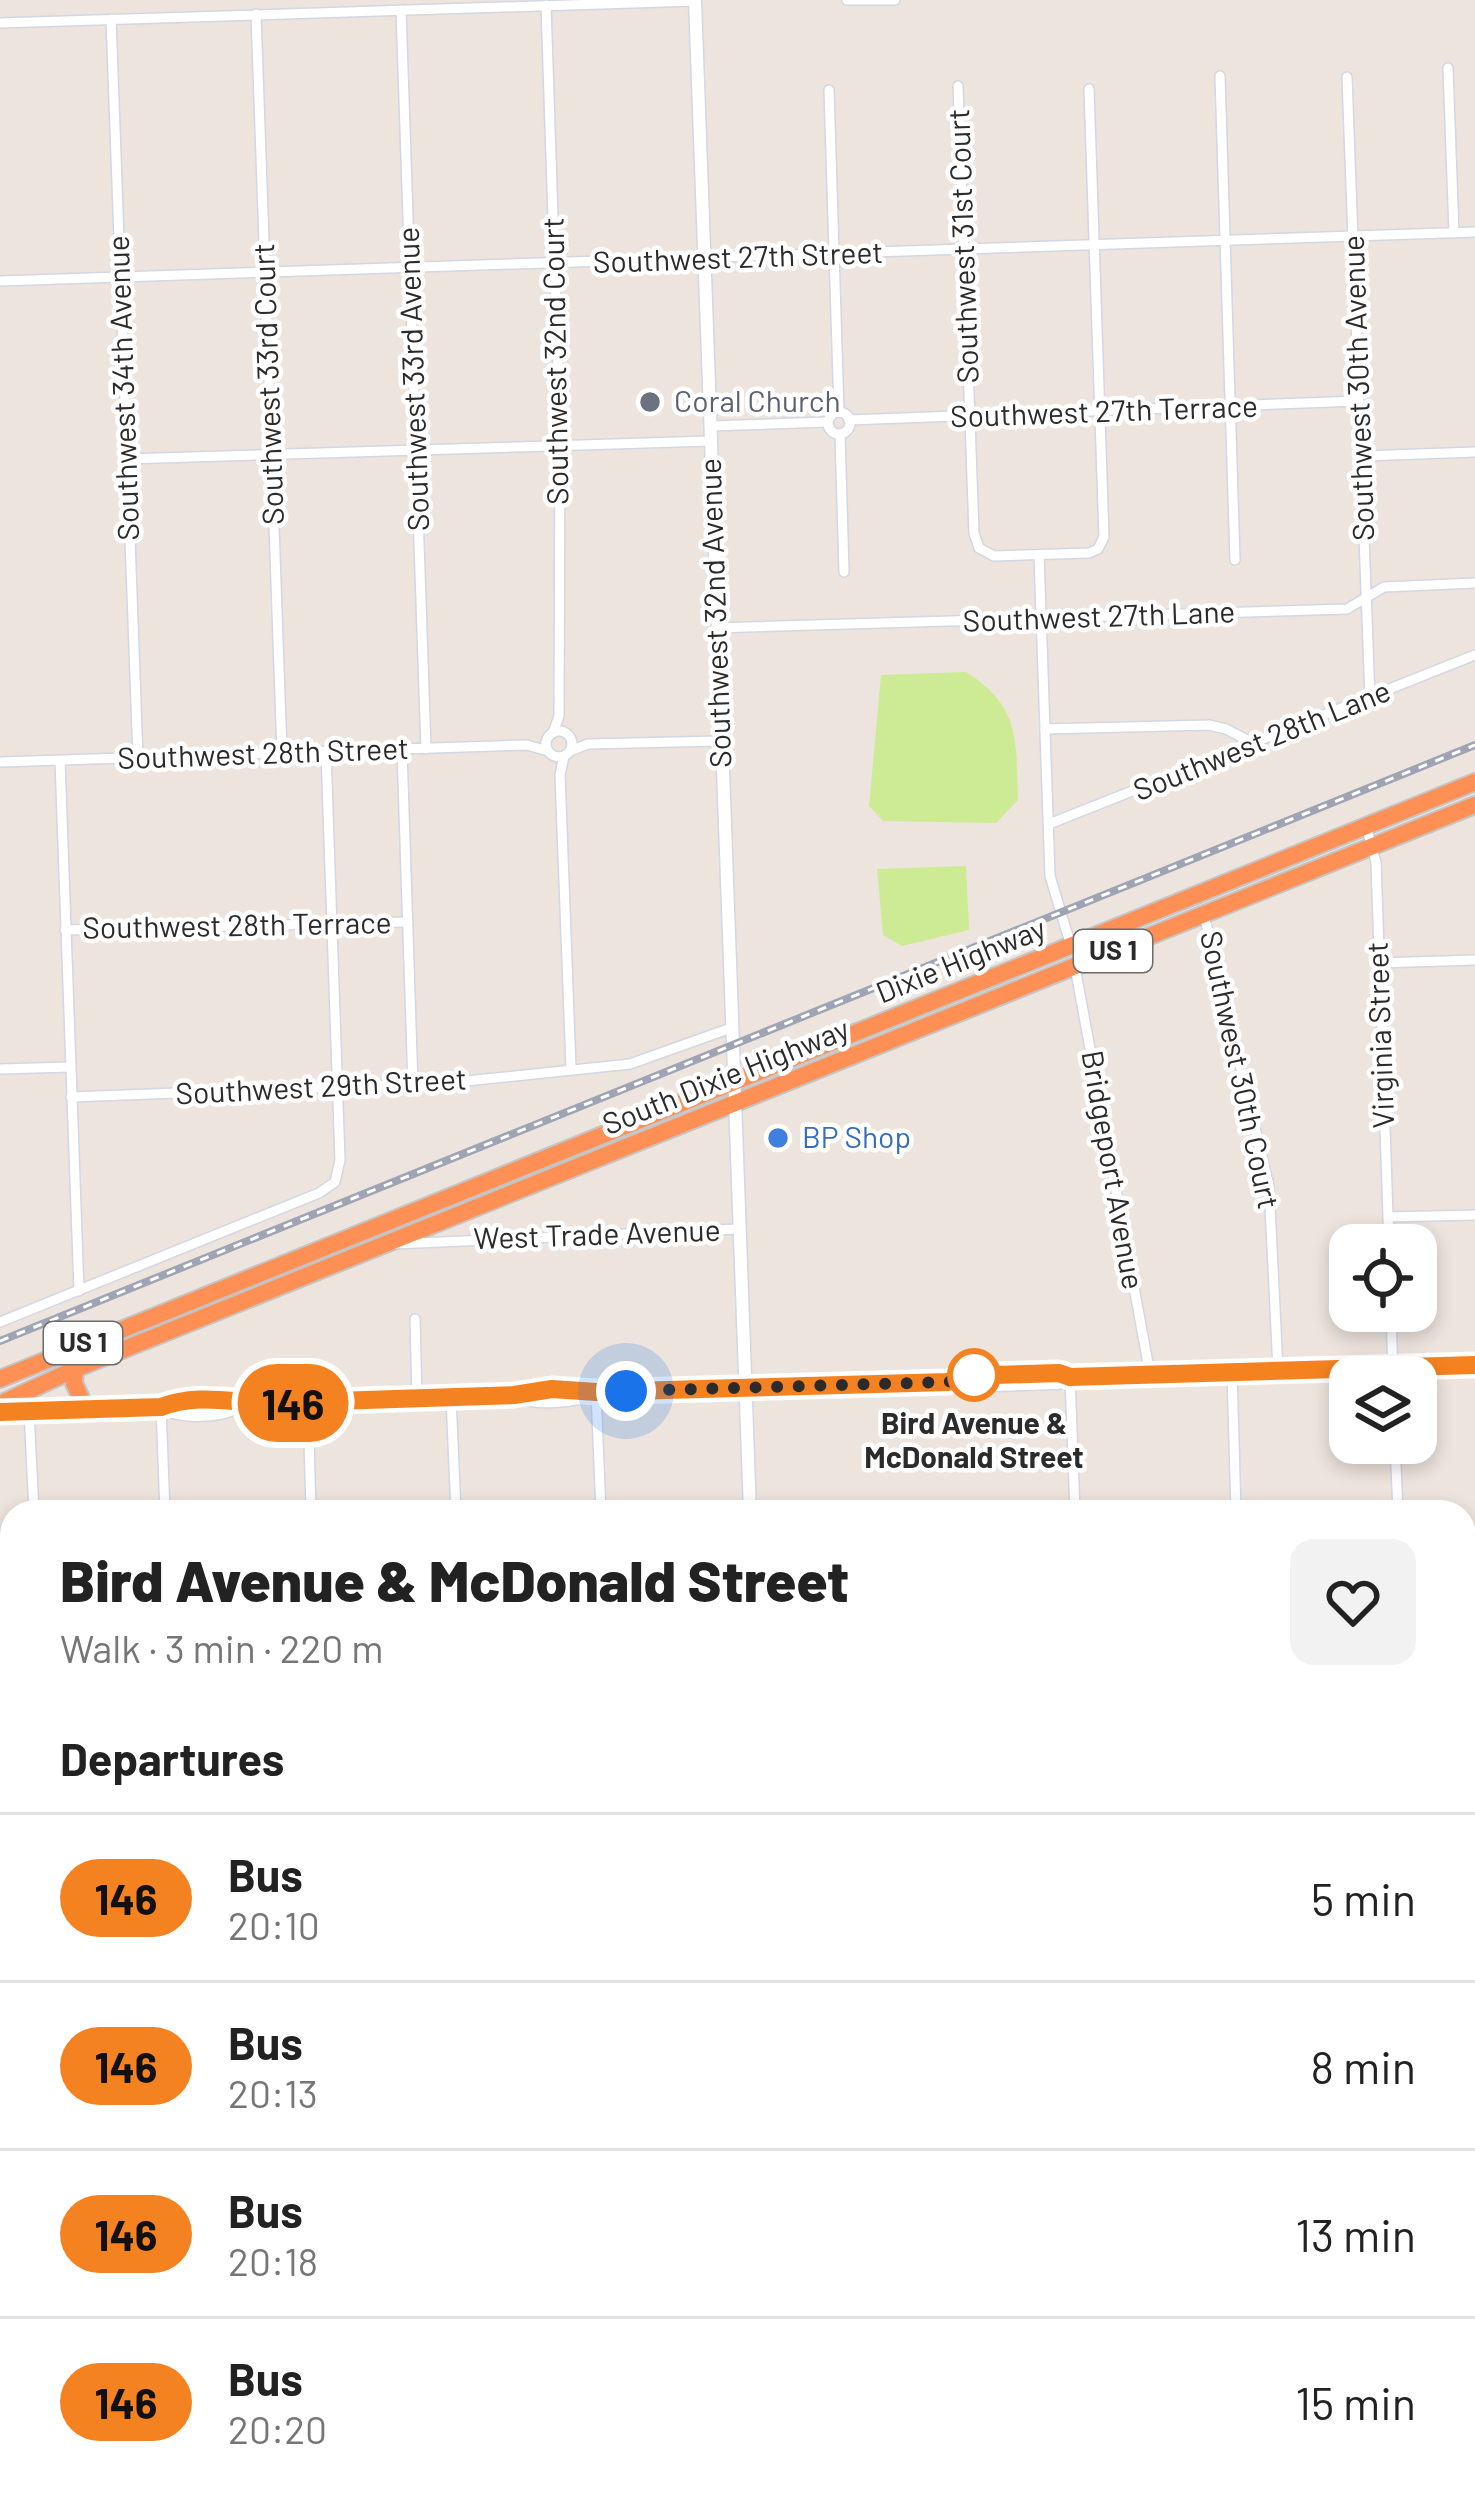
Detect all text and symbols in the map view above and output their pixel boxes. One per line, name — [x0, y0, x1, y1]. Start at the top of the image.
street label: Southwest 31st Court — [939, 108, 985, 384]
street label: Southwest 32nd Court — [533, 217, 575, 505]
street label: Southwest 33rd Avenue — [389, 226, 435, 532]
street label: Southwest 27th Street — [592, 233, 884, 279]
street label: Southwest 34th Avenue — [99, 235, 145, 541]
street label: Southwest 30th Avenue — [1334, 235, 1380, 541]
street label: Southwest 33rd Court — [244, 243, 290, 526]
place label: Coral Church — [674, 382, 841, 418]
street label: Southwest 27th Terrace — [949, 387, 1258, 433]
marker: Coral Church — [637, 389, 663, 415]
street label: Southwest 32nd Avenue — [691, 457, 737, 769]
street label: Southwest 27th Lane — [962, 592, 1236, 638]
street label: Southwest 28th Lane — [1127, 671, 1395, 807]
street label: Southwest 28th Street — [117, 729, 409, 775]
street label: Southwest 28th Terrace — [82, 903, 392, 945]
street label: Dixie Highway — [870, 909, 1050, 1009]
street label: Southwest 30th Court — [1194, 927, 1288, 1212]
road number: US 1 — [1074, 930, 1152, 972]
street label: Virginia Street — [1358, 941, 1400, 1129]
street label: South Dixie Highway — [597, 1009, 854, 1141]
street label: Bridgeport Avenue — [1075, 1047, 1153, 1292]
street label: Southwest 29th Street — [174, 1059, 467, 1111]
place label: BP Shop — [802, 1118, 911, 1154]
marker: BP Shop — [765, 1125, 791, 1151]
street label: West Trade Avenue — [473, 1211, 721, 1255]
map controls — [1329, 1224, 1437, 1464]
button: locate — [1329, 1224, 1437, 1332]
road number: US 1 — [44, 1322, 122, 1364]
marker: Bird Avenue & McDonald Street — [949, 1350, 999, 1400]
button: layers — [1329, 1356, 1437, 1464]
your location — [596, 1361, 656, 1421]
line badge: 146 — [224, 1364, 362, 1442]
text: 146 — [262, 1378, 324, 1428]
place label: Bird Avenue & McDonald Street — [864, 1404, 1084, 1474]
button: heart — [1290, 1539, 1416, 1665]
text: Bird Avenue & McDonald Street — [60, 1545, 849, 1613]
text: Walk · 3 min · 220 m — [60, 1624, 383, 1671]
text: Departures — [60, 1731, 284, 1785]
text: Bus — [228, 1847, 303, 1901]
text: 5 min — [1311, 1871, 1416, 1925]
text: 146 — [95, 1873, 157, 1923]
text: 20:10 — [228, 1901, 320, 1948]
text: Bus — [228, 2015, 303, 2069]
text: 8 min — [1311, 2039, 1416, 2093]
text: 146 — [95, 2041, 157, 2091]
text: 20:13 — [228, 2069, 318, 2116]
text: Bus — [228, 2183, 303, 2237]
text: 13 min — [1295, 2207, 1416, 2261]
text: 146 — [95, 2209, 157, 2259]
text: 20:18 — [228, 2237, 318, 2284]
text: Bus — [228, 2351, 303, 2405]
text: 15 min — [1295, 2375, 1416, 2429]
text: 146 — [95, 2377, 157, 2427]
text: 20:20 — [228, 2405, 327, 2452]

